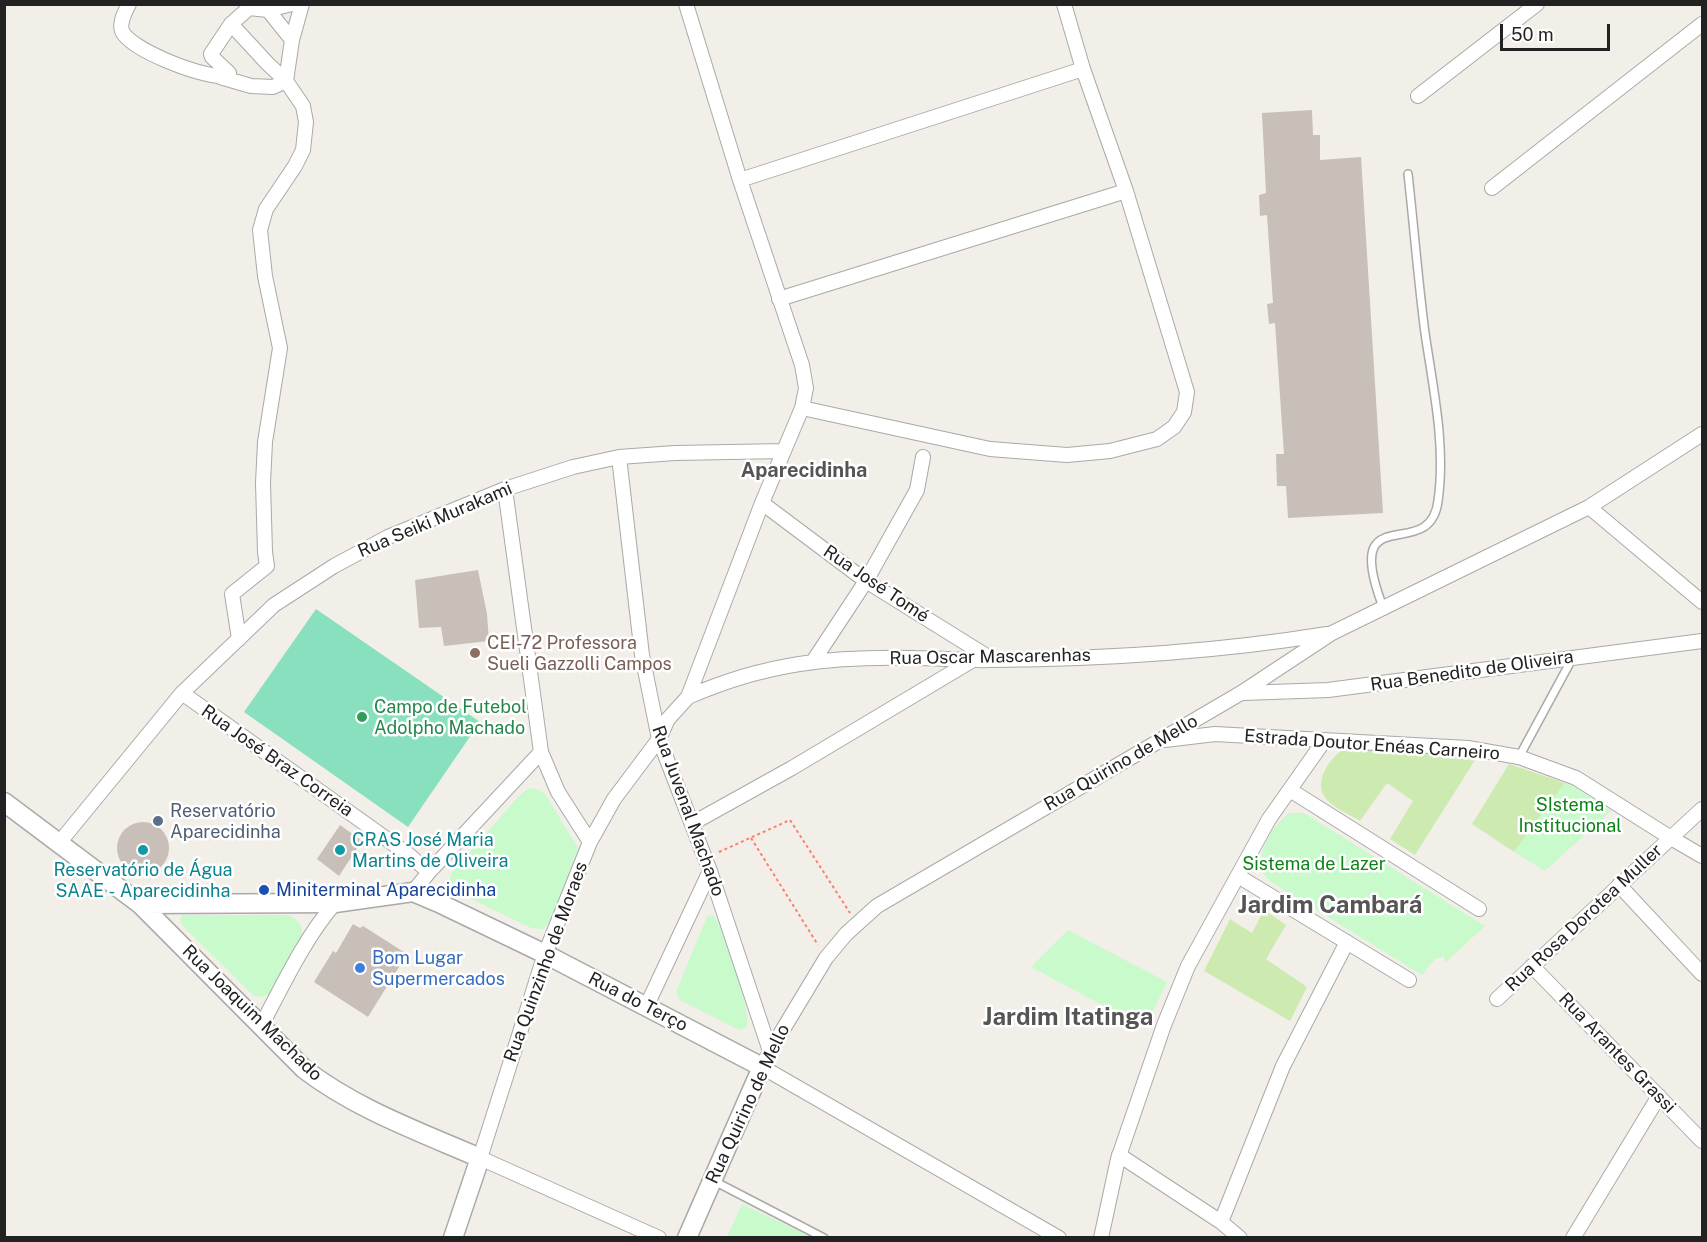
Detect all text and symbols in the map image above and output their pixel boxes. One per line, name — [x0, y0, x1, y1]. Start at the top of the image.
scale bar — [1503, 12, 1612, 50]
text: 50 m — [1511, 24, 1554, 45]
district label: Aparecidinha — [741, 459, 867, 483]
street label: Rua Seiki Murakami — [355, 478, 515, 562]
street label: Rua José Tomé — [819, 541, 933, 627]
place label: CEI-72 Professora Sueli Gazzolli Campos — [487, 632, 672, 674]
street label: Rua Oscar Mascarenhas — [889, 644, 1091, 670]
marker: CEI-72 Professora Sueli Gazzolli Campos — [468, 646, 482, 660]
street label: Rua Benedito de Oliveira — [1369, 646, 1575, 696]
place label: Campo de Futebol Adolpho Machado — [374, 696, 527, 738]
street label: Rua José Braz Correia — [197, 700, 357, 822]
marker: Campo de Futebol Adolpho Machado — [355, 710, 369, 724]
street label: Rua Quirino de Mello — [1040, 710, 1202, 816]
street label: Rua Juvenal Machado — [647, 723, 729, 899]
street label: Estrada Doutor Enéas Carneiro — [1243, 725, 1501, 765]
park label: SIstema Institucional — [1518, 794, 1622, 836]
place label: Reservatório Aparecidinha — [170, 800, 281, 842]
marker: Reservatório Aparecidinha — [151, 814, 165, 828]
place label: CRAS José Maria Martins de Oliveira — [352, 829, 509, 872]
street label: Rua Rosa Dorotea Muller — [1501, 840, 1667, 996]
marker: Reservatório de Água SAAE - Aparecidinha — [136, 843, 150, 857]
marker: CRAS José Maria Martins de Oliveira — [333, 843, 347, 857]
park label: Sistema de Lazer — [1242, 853, 1386, 875]
place label: Reservatório de Água SAAE - Aparecidinha — [53, 859, 233, 902]
street label: Rua Quinzinho de Moraes — [500, 859, 592, 1065]
place label: Miniterminal Aparecidinha — [276, 879, 496, 901]
marker: Miniterminal Aparecidinha — [257, 883, 271, 897]
district label: Jardim Cambará — [1238, 892, 1422, 920]
street label: Rua Joaquim Machado — [177, 941, 327, 1085]
place label: Bom Lugar Supermercados — [372, 947, 505, 990]
marker: Bom Lugar Supermercados — [353, 961, 367, 975]
street label: Rua do Terço — [585, 968, 691, 1036]
street label: Rua Arantes Grassi — [1554, 988, 1680, 1118]
district label: Jardim Itatinga — [983, 1004, 1153, 1032]
street label: Rua Quirino de Mello — [702, 1021, 794, 1187]

